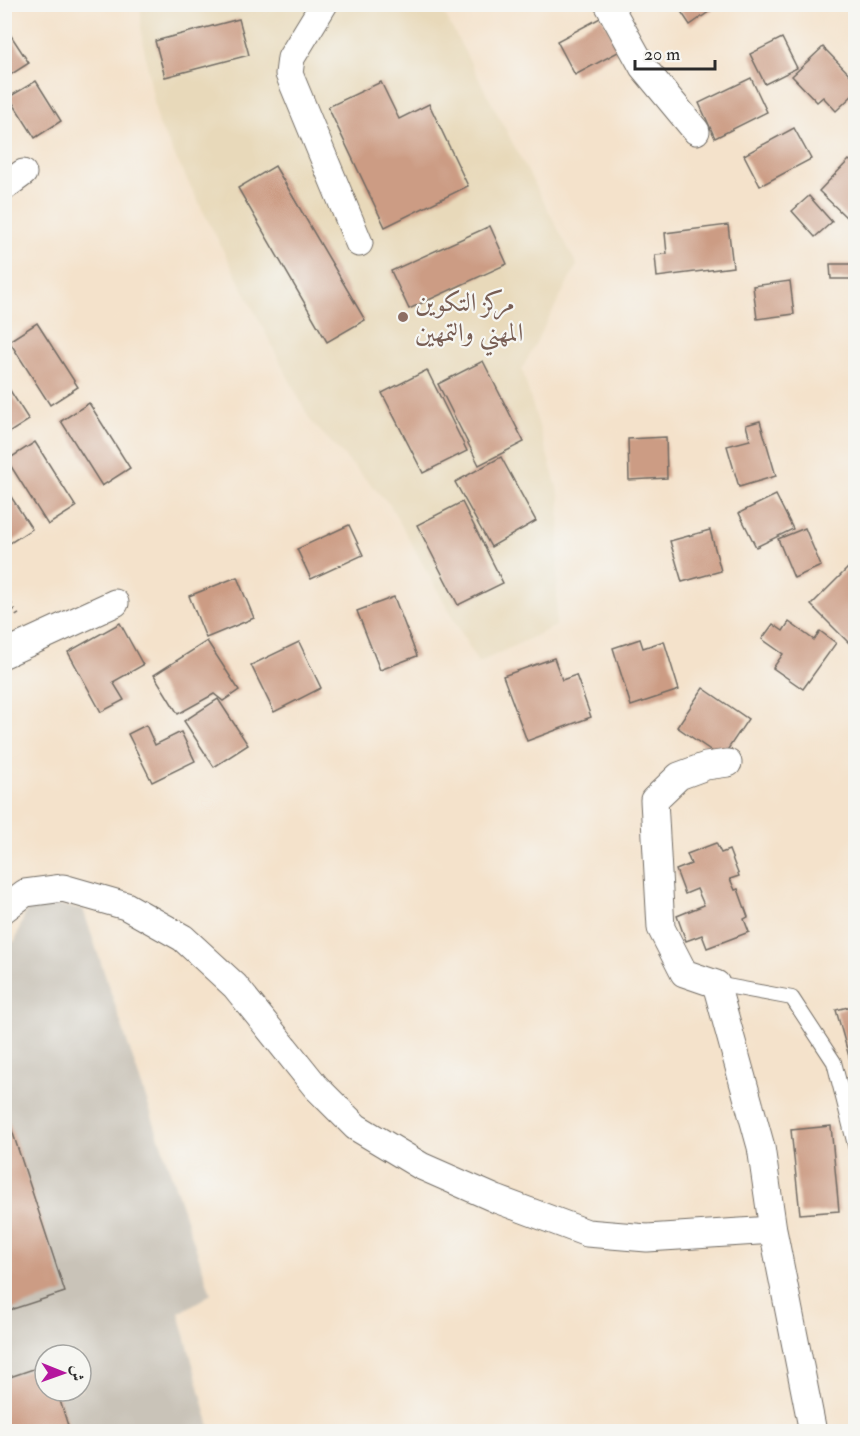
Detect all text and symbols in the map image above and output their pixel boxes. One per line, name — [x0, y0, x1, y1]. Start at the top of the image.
scale bar — [635, 33, 714, 71]
text: 20 m — [644, 43, 680, 66]
place label: مركز التكوين المهني والتمهين — [415, 287, 523, 356]
marker: مركز التكوين المهني والتمهين — [396, 310, 410, 324]
north arrow — [33, 1343, 93, 1403]
text: ش — [67, 1365, 87, 1381]

